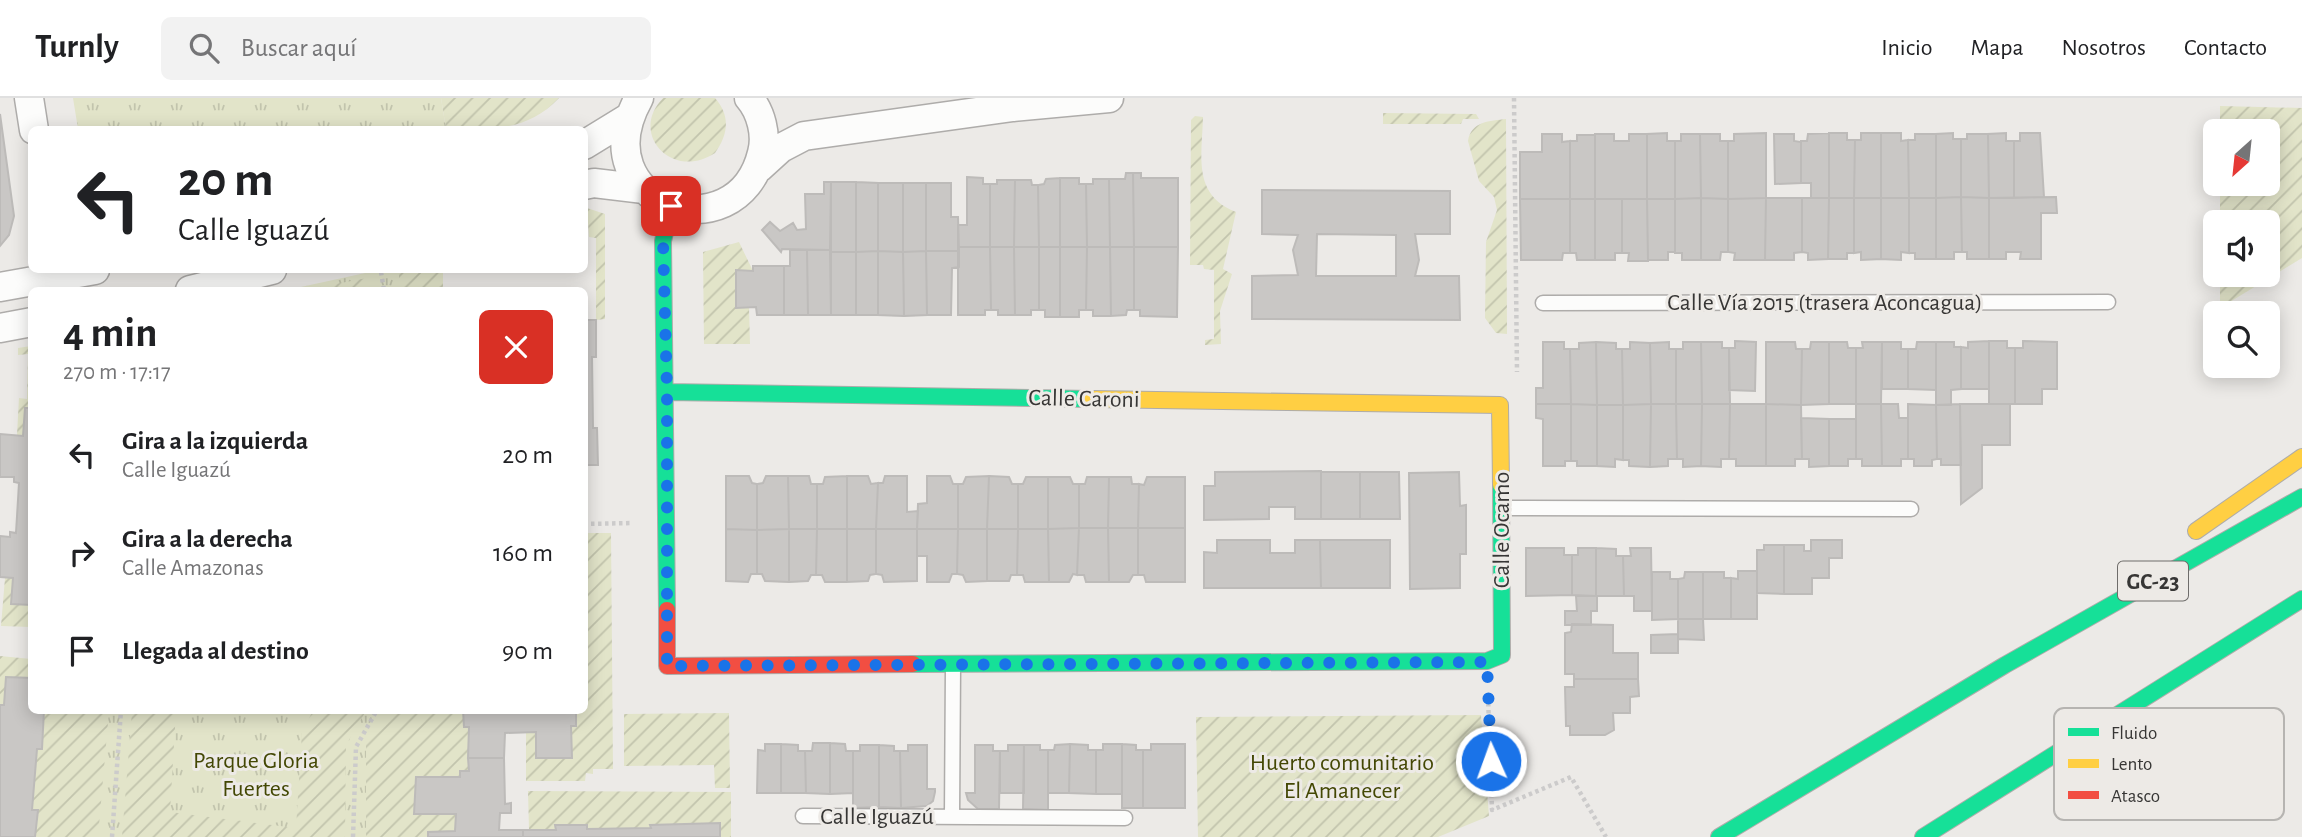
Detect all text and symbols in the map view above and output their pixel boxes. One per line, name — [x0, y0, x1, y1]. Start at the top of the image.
search box — [161, 17, 651, 80]
icon: search — [185, 29, 223, 67]
text: Turnly — [35, 31, 119, 64]
text: Buscar aquí — [241, 35, 357, 61]
text: Inicio — [1881, 36, 1932, 60]
text: Mapa — [1970, 36, 2024, 60]
text: Nosotros — [2062, 36, 2146, 60]
text: Contacto — [2184, 36, 2267, 60]
north arrow — [2203, 119, 2280, 196]
map controls — [2203, 119, 2280, 378]
icon: left — [63, 154, 154, 245]
text: 20 m — [178, 156, 274, 205]
pin — [641, 176, 701, 236]
icon: arrive — [652, 187, 690, 225]
button: sound — [2203, 210, 2280, 287]
text: Calle Iguazú — [178, 214, 329, 246]
street label: Calle Vía 2015 (trasera Aconcagua) — [1667, 291, 1983, 315]
button: search — [2203, 301, 2280, 378]
button: close — [479, 310, 553, 384]
text: 4 min — [63, 312, 158, 354]
text: 270 m · 17:17 — [63, 361, 171, 384]
street label: Calle Caroni — [1028, 386, 1140, 412]
text: Gira a la izquierda — [122, 428, 308, 454]
icon: left — [63, 436, 101, 474]
text: 20 m — [502, 442, 553, 468]
text: Calle Iguazú — [122, 459, 231, 482]
street label: Calle Ocamo — [1490, 472, 1514, 588]
text: Gira a la derecha — [122, 526, 293, 552]
icon: right — [63, 534, 101, 572]
text: 160 m — [493, 540, 553, 566]
text: Calle Amazonas — [122, 557, 264, 580]
road number: GC-23 — [2118, 561, 2188, 601]
icon: arrive — [63, 632, 101, 670]
text: Llegada al destino — [122, 638, 309, 664]
text: 90 m — [502, 638, 553, 664]
legend — [2054, 708, 2284, 820]
position arrow — [1454, 724, 1528, 798]
text: Fluido — [2111, 724, 2157, 743]
park label: Parque Gloria Fuertes — [193, 749, 319, 801]
park label: Huerto comunitario El Amanecer — [1250, 751, 1434, 803]
text: Lento — [2111, 755, 2152, 774]
text: Atasco — [2111, 787, 2160, 806]
street label: Calle Iguazú — [820, 805, 934, 829]

